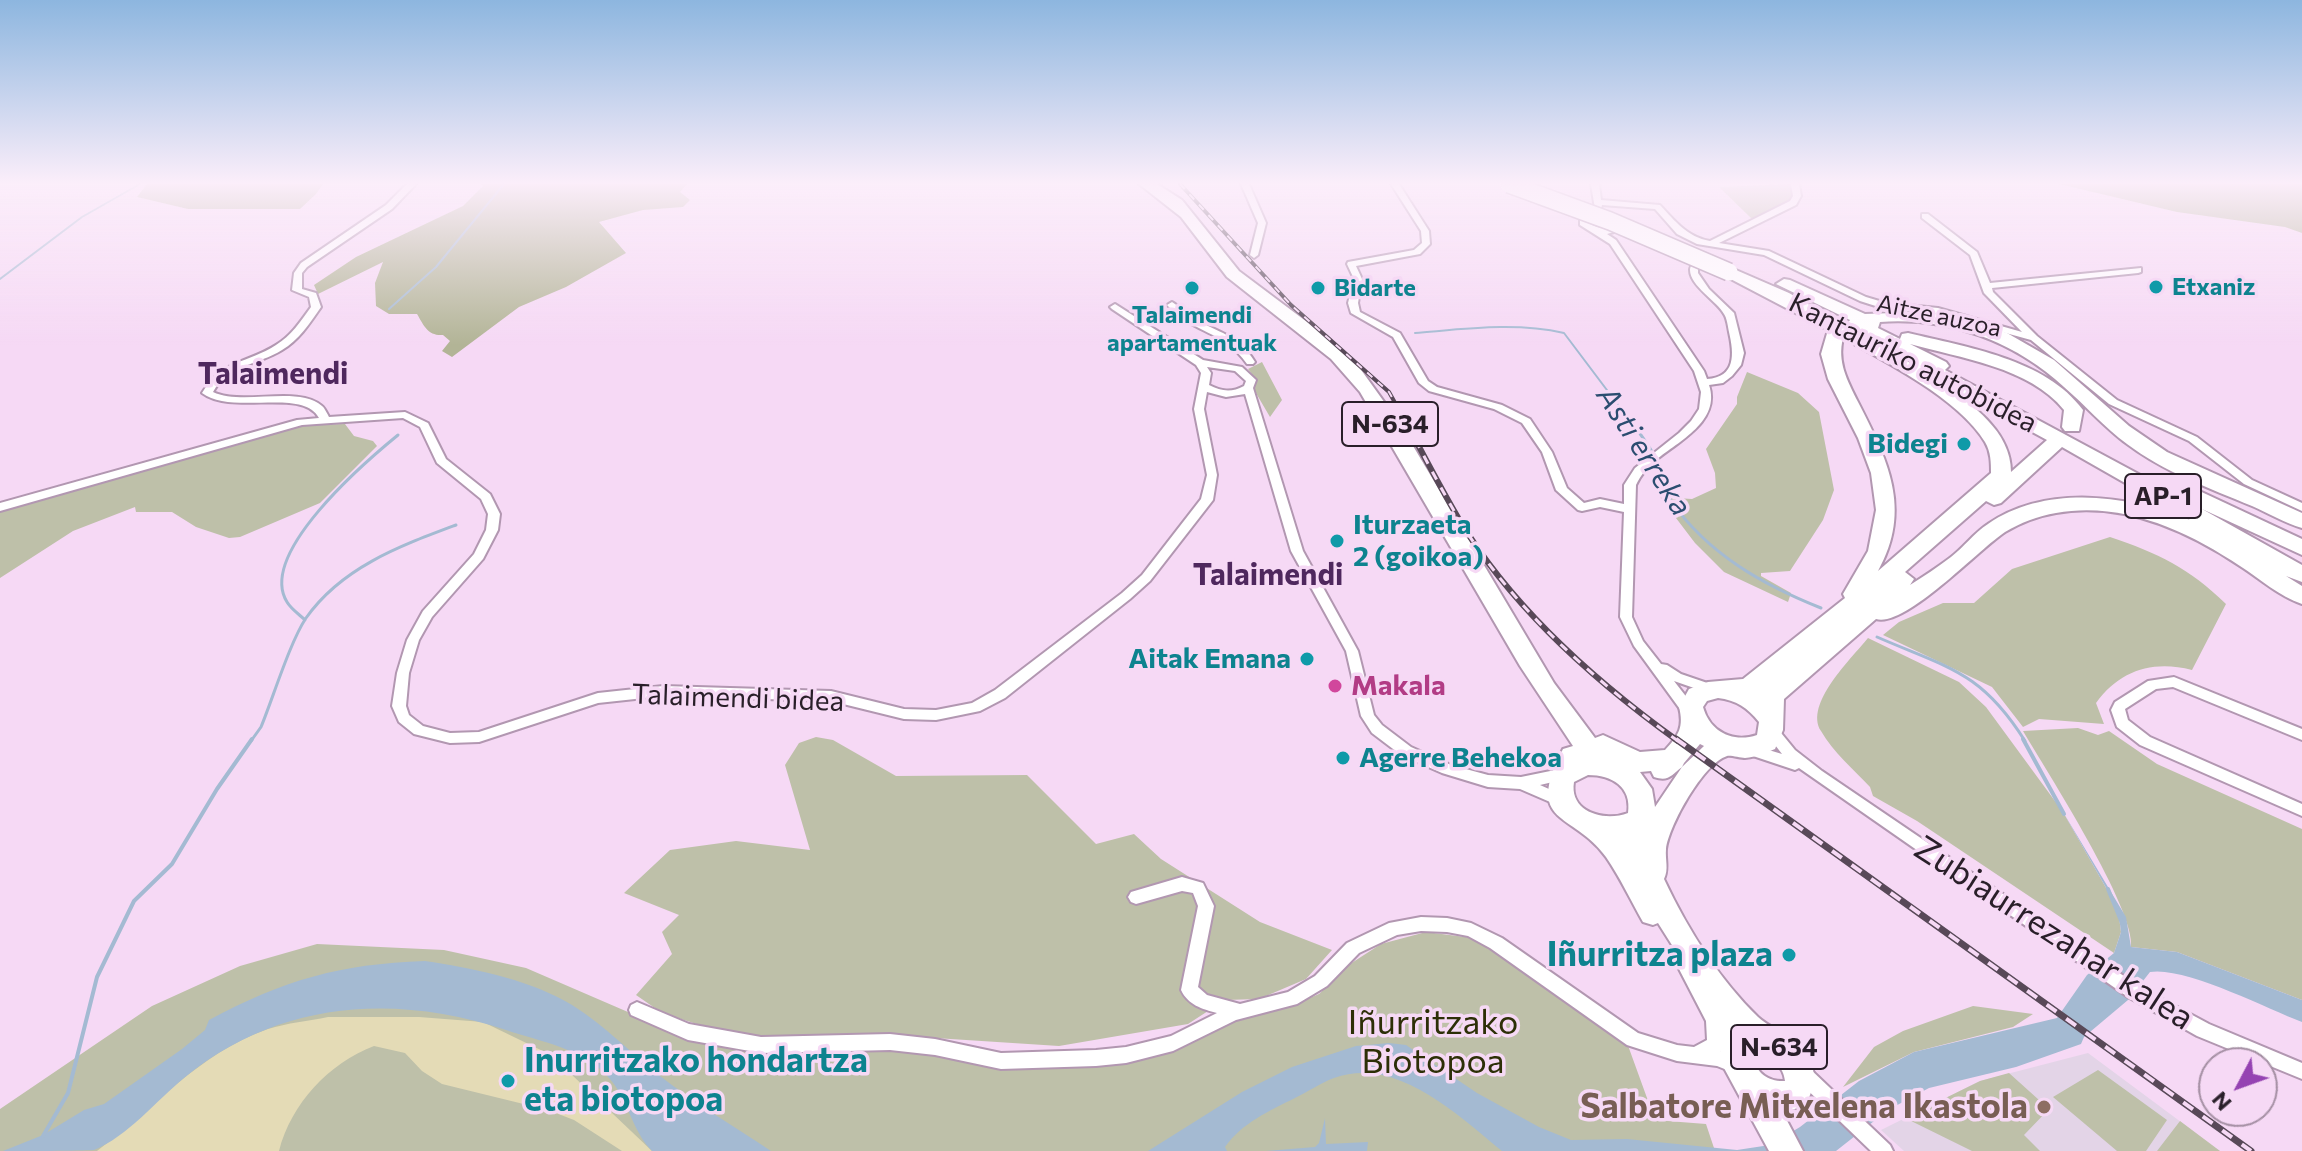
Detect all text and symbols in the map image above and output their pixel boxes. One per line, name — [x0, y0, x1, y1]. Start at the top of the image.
place label: Etxaniz — [2172, 273, 2255, 301]
place label: Bidarte — [1334, 274, 1416, 302]
marker: Etxaniz — [2147, 278, 2165, 296]
marker: Talaimendi apartamentuak — [1183, 279, 1201, 297]
marker: Bidarte — [1309, 279, 1327, 297]
street label: Kantauriko autobidea — [1783, 286, 2043, 440]
street label: Aitze auzoa — [1874, 289, 2004, 343]
place label: Talaimendi apartamentuak — [1107, 301, 1277, 357]
district label: Talaimendi — [198, 356, 348, 392]
water label: Asti erreka — [1589, 380, 1699, 522]
road number: N-634 — [1342, 402, 1438, 446]
place label: Bidegi — [1867, 427, 1948, 461]
marker: Bidegi — [1955, 435, 1973, 453]
road number: AP-1 — [2125, 474, 2201, 518]
place label: Iturzaeta 2 (goikoa) — [1353, 508, 1484, 574]
marker: Iturzaeta 2 (goikoa) — [1328, 532, 1346, 550]
district label: Talaimendi — [1193, 557, 1343, 593]
place label: Aitak Emana — [1128, 642, 1291, 676]
marker: Aitak Emana — [1298, 650, 1316, 668]
place label: Makala — [1351, 669, 1446, 703]
marker: Makala — [1326, 677, 1344, 695]
street label: Talaimendi bidea — [631, 678, 845, 718]
place label: Agerre Behekoa — [1359, 741, 1562, 775]
marker: Agerre Behekoa — [1334, 749, 1352, 767]
street label: Zubiaurrezahar kalea — [1907, 828, 2201, 1038]
place label: Iñurritza plaza — [1547, 935, 1773, 975]
marker: Iñurritza plaza — [1780, 946, 1798, 964]
park label: Iñurritzako Biotopoa — [1348, 1003, 1518, 1082]
road number: N-634 — [1731, 1025, 1827, 1069]
place label: Inurritzako hondartza eta biotopoa — [524, 1041, 868, 1120]
north arrow — [2198, 1047, 2278, 1127]
marker: Inurritzako hondartza eta biotopoa — [499, 1072, 517, 1090]
place label: Salbatore Mitxelena Ikastola — [1580, 1087, 2028, 1127]
text: N — [2205, 1087, 2237, 1117]
marker: Salbatore Mitxelena Ikastola — [2035, 1098, 2053, 1116]

